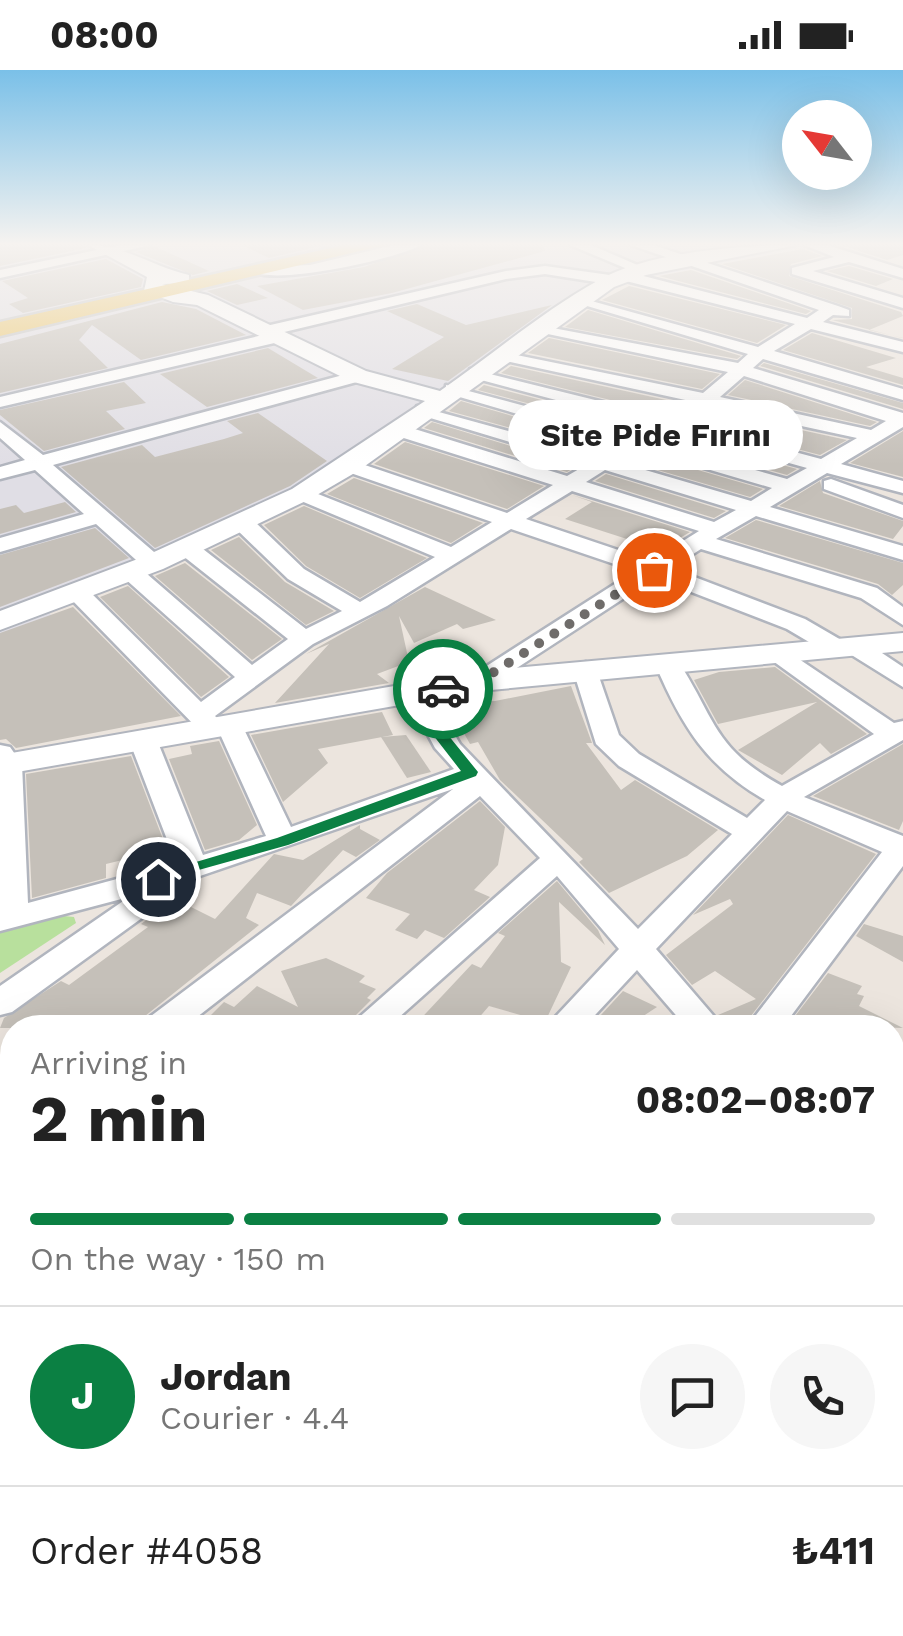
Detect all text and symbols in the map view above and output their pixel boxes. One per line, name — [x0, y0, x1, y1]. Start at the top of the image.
text: 08:00 — [50, 13, 159, 57]
north arrow — [782, 100, 872, 190]
map controls — [782, 100, 872, 190]
callout: Site Pide Fırını — [507, 400, 802, 470]
text: Site Pide Fırını — [540, 416, 771, 454]
pin — [612, 528, 697, 613]
icon: bag — [627, 543, 682, 598]
courier — [393, 639, 493, 739]
icon: car — [416, 662, 471, 717]
pin — [116, 837, 201, 922]
icon: home — [131, 852, 186, 907]
text: Arriving in — [30, 1044, 187, 1082]
text: 08:02–08:07 — [636, 1078, 875, 1122]
text: 2 min — [30, 1081, 208, 1157]
text: On the way · 150 m — [30, 1240, 326, 1278]
button: chat — [640, 1344, 745, 1449]
button: phone — [770, 1344, 875, 1449]
text: Jordan — [160, 1355, 292, 1399]
text: J — [71, 1374, 94, 1418]
text: Courier · 4.4 — [160, 1399, 349, 1437]
text: Order #4058 — [30, 1529, 263, 1573]
text: ₺411 — [792, 1529, 875, 1573]

